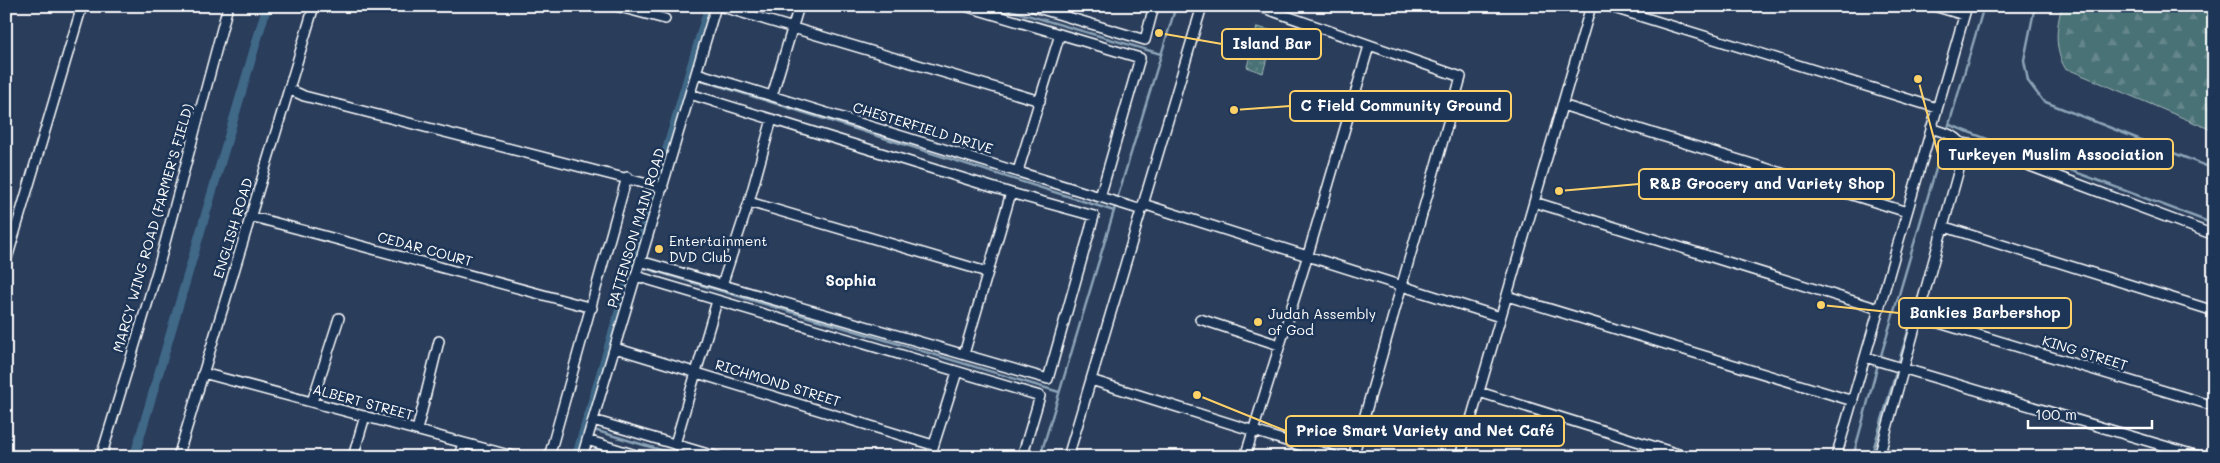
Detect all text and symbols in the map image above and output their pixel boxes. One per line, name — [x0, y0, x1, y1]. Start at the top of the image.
callout: Island Bar — [1222, 29, 1321, 59]
text: Island Bar — [1232, 33, 1312, 53]
callout: C Field Community Ground — [1290, 91, 1511, 121]
text: C Field Community Ground — [1301, 95, 1502, 115]
street label: CHESTERFIELD DRIVE — [851, 97, 996, 158]
street label: MARCY WING ROAD (FARMER'S FIELD) — [108, 101, 197, 354]
callout: Turkeyen Muslim Association — [1938, 139, 2173, 169]
text: Turkeyen Muslim Association — [1948, 144, 2164, 164]
street label: PATTENSON MAIN ROAD — [602, 146, 669, 310]
callout: R&B Grocery and Variety Shop — [1639, 169, 1894, 199]
text: R&B Grocery and Variety Shop — [1649, 173, 1885, 193]
street label: ENGLISH ROAD — [208, 175, 257, 280]
street label: CEDAR COURT — [375, 227, 475, 270]
place label: Entertainment DVD Club — [669, 231, 767, 266]
marker: Entertainment DVD Club — [653, 243, 665, 255]
district label: Sophia — [826, 270, 876, 290]
callout: Bankies Barbershop — [1899, 298, 2071, 328]
text: Bankies Barbershop — [1909, 302, 2061, 322]
place label: Judah Assembly of God — [1268, 304, 1376, 339]
marker: Judah Assembly of God — [1252, 316, 1264, 328]
street label: KING STREET — [2040, 331, 2130, 375]
street label: RICHMOND STREET — [713, 354, 843, 411]
street label: ALBERT STREET — [311, 379, 416, 424]
scale bar — [2028, 398, 2151, 430]
text: 100 m — [2035, 404, 2077, 424]
callout: Price Smart Variety and Net Café — [1286, 416, 1564, 446]
text: Price Smart Variety and Net Café — [1296, 420, 1554, 440]

